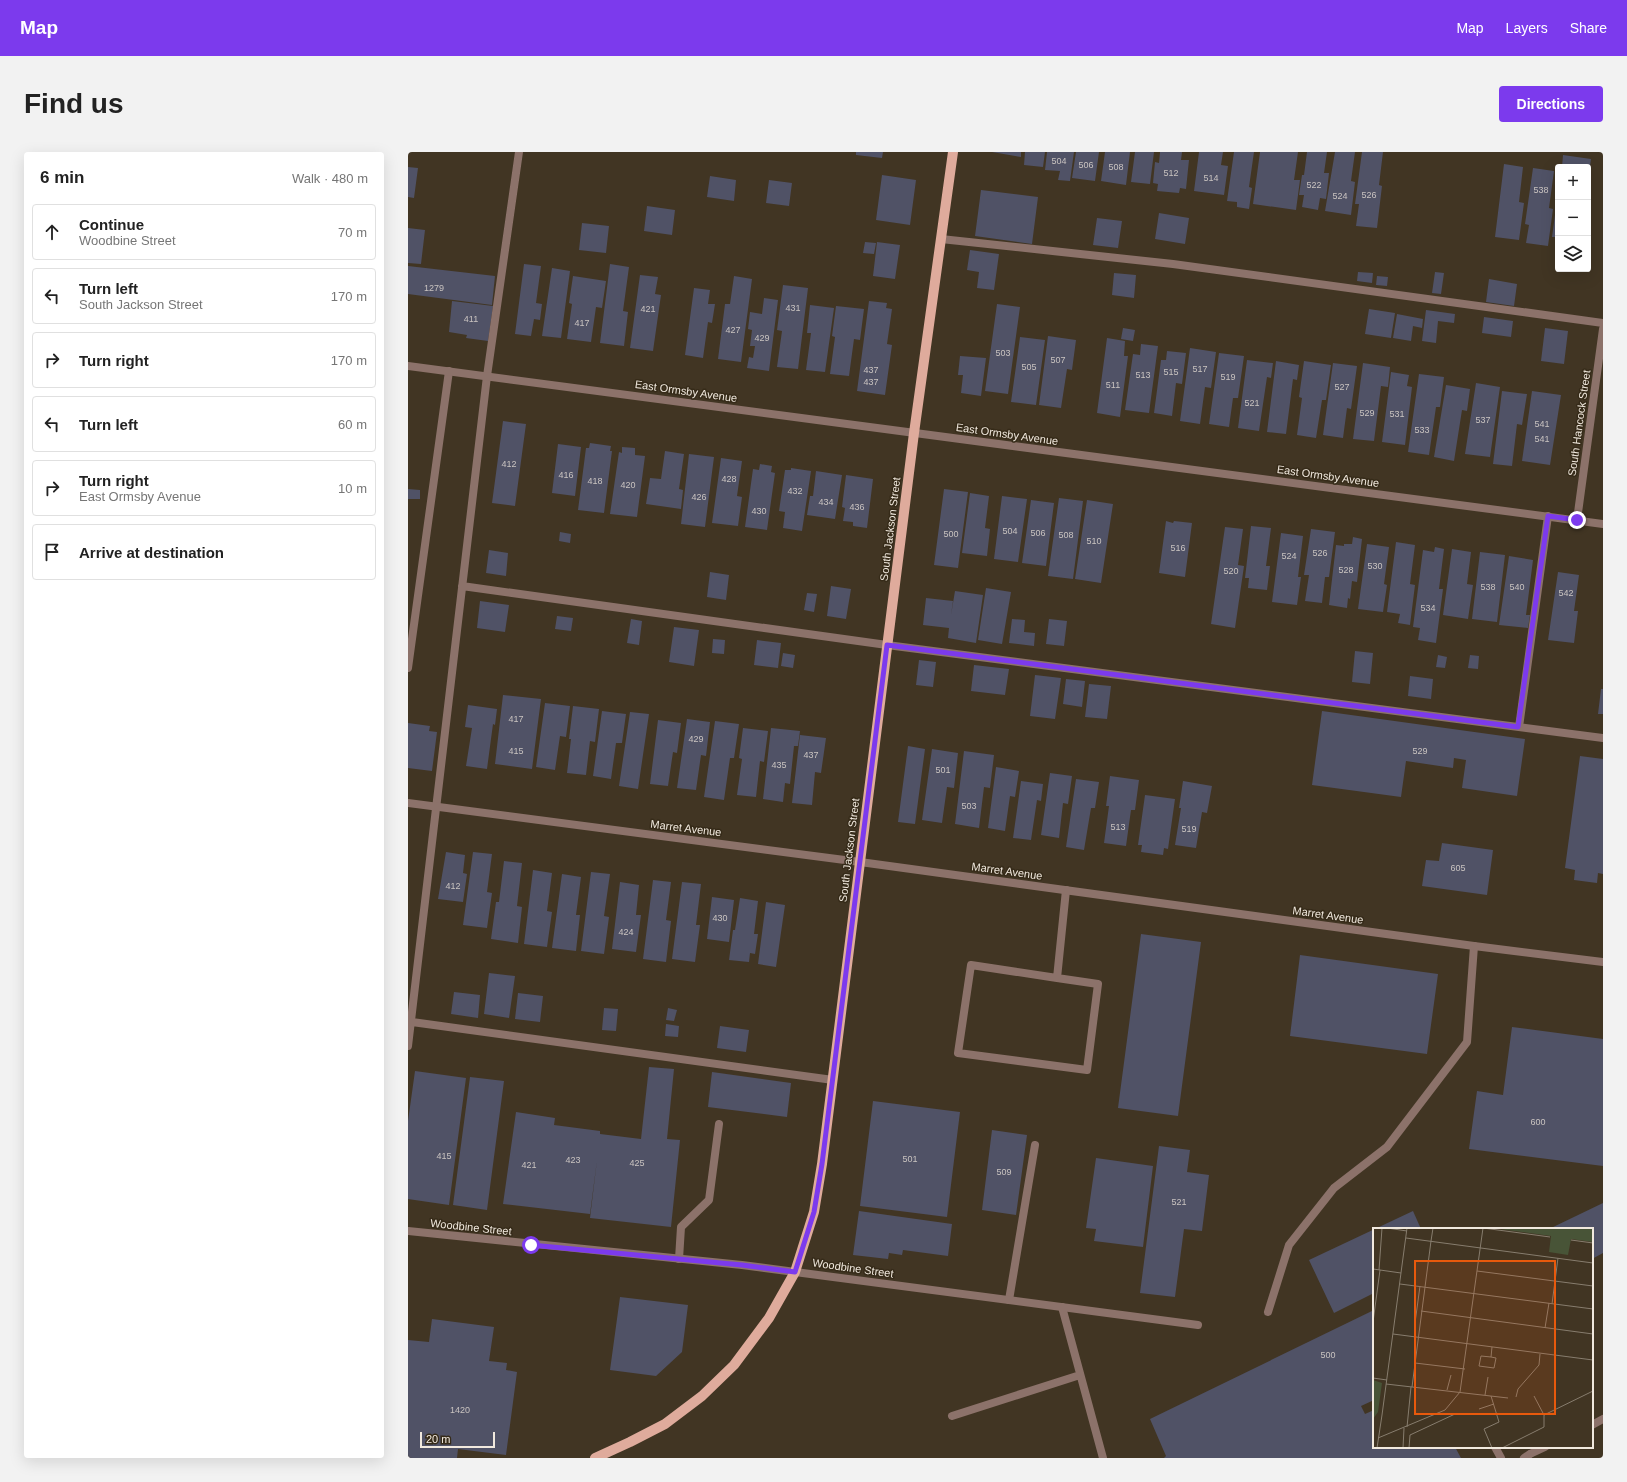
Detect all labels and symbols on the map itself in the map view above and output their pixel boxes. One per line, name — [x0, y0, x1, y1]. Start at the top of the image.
house number: 504 — [1051, 156, 1067, 166]
house number: 506 — [1078, 160, 1094, 170]
house number: 508 — [1108, 162, 1124, 172]
house number: 512 — [1163, 168, 1179, 178]
house number: 514 — [1203, 173, 1219, 183]
house number: 522 — [1306, 180, 1322, 190]
house number: 538 — [1533, 185, 1549, 195]
house number: 526 — [1361, 190, 1377, 200]
house number: 524 — [1332, 191, 1348, 201]
house number: 1279 — [424, 283, 444, 293]
house number: 431 — [785, 303, 801, 313]
house number: 421 — [640, 304, 656, 314]
house number: 411 — [464, 314, 478, 324]
house number: 417 — [574, 318, 590, 328]
house number: 427 — [725, 325, 741, 335]
house number: 429 — [754, 333, 770, 343]
house number: 503 — [995, 348, 1011, 358]
house number: 507 — [1050, 355, 1066, 365]
house number: 505 — [1021, 362, 1037, 372]
house number: 517 — [1192, 364, 1208, 374]
house number: 437 — [863, 365, 879, 375]
house number: 515 — [1163, 367, 1179, 377]
street label: South Hancock Street — [1566, 369, 1592, 477]
house number: 513 — [1135, 370, 1151, 380]
house number: 519 — [1220, 372, 1236, 382]
house number: 437 — [863, 377, 879, 387]
street label: East Ormsby Avenue — [634, 378, 738, 404]
house number: 511 — [1106, 380, 1120, 390]
house number: 527 — [1334, 382, 1350, 392]
house number: 521 — [1244, 398, 1260, 408]
house number: 529 — [1359, 408, 1375, 418]
house number: 531 — [1389, 409, 1405, 419]
house number: 537 — [1475, 415, 1491, 425]
house number: 541 — [1534, 419, 1550, 429]
street label: East Ormsby Avenue — [955, 421, 1059, 447]
house number: 533 — [1414, 425, 1430, 435]
house number: 541 — [1534, 434, 1550, 444]
house number: 412 — [501, 459, 517, 469]
street label: East Ormsby Avenue — [1276, 463, 1380, 489]
house number: 416 — [558, 470, 574, 480]
house number: 428 — [721, 474, 737, 484]
house number: 418 — [587, 476, 603, 486]
street label: South Jackson Street — [878, 476, 902, 582]
house number: 420 — [620, 480, 636, 490]
house number: 432 — [787, 486, 803, 496]
house number: 426 — [691, 492, 707, 502]
house number: 434 — [818, 497, 834, 507]
house number: 436 — [849, 502, 865, 512]
house number: 430 — [751, 506, 767, 516]
route end — [1568, 511, 1586, 529]
house number: 504 — [1002, 526, 1018, 536]
house number: 506 — [1030, 528, 1046, 538]
house number: 500 — [943, 529, 959, 539]
house number: 508 — [1058, 530, 1074, 540]
house number: 510 — [1086, 536, 1102, 546]
house number: 516 — [1170, 543, 1186, 553]
house number: 526 — [1312, 548, 1328, 558]
house number: 524 — [1281, 551, 1297, 561]
house number: 530 — [1367, 561, 1383, 571]
house number: 528 — [1338, 565, 1354, 575]
house number: 520 — [1223, 566, 1239, 576]
house number: 538 — [1480, 582, 1496, 592]
house number: 540 — [1509, 582, 1525, 592]
house number: 542 — [1558, 588, 1574, 598]
house number: 534 — [1420, 603, 1436, 613]
house number: 417 — [508, 714, 524, 724]
house number: 429 — [688, 734, 704, 744]
house number: 415 — [508, 746, 524, 756]
house number: 529 — [1412, 746, 1428, 756]
house number: 437 — [803, 750, 819, 760]
house number: 435 — [771, 760, 787, 770]
house number: 501 — [935, 765, 951, 775]
street label: South Jackson Street — [837, 797, 861, 903]
house number: 503 — [961, 801, 977, 811]
street label: Marret Avenue — [650, 818, 722, 838]
house number: 513 — [1110, 822, 1126, 832]
house number: 519 — [1181, 824, 1197, 834]
street label: Marret Avenue — [971, 860, 1043, 882]
house number: 605 — [1450, 863, 1466, 873]
house number: 412 — [445, 881, 461, 891]
street label: Marret Avenue — [1292, 904, 1364, 926]
house number: 430 — [712, 913, 728, 923]
house number: 424 — [618, 927, 634, 937]
house number: 600 — [1530, 1117, 1546, 1127]
house number: 415 — [436, 1151, 452, 1161]
house number: 501 — [902, 1154, 918, 1164]
house number: 423 — [565, 1155, 581, 1165]
house number: 425 — [629, 1158, 645, 1168]
house number: 421 — [521, 1160, 537, 1170]
house number: 509 — [996, 1167, 1012, 1177]
house number: 521 — [1171, 1197, 1187, 1207]
street label: Woodbine Street — [430, 1217, 512, 1237]
inset map — [1373, 1228, 1593, 1448]
route start — [522, 1236, 540, 1254]
street label: Woodbine Street — [812, 1256, 894, 1280]
house number: 500 — [1320, 1350, 1336, 1360]
house number: 1420 — [450, 1405, 470, 1415]
scale bar — [420, 1430, 495, 1449]

